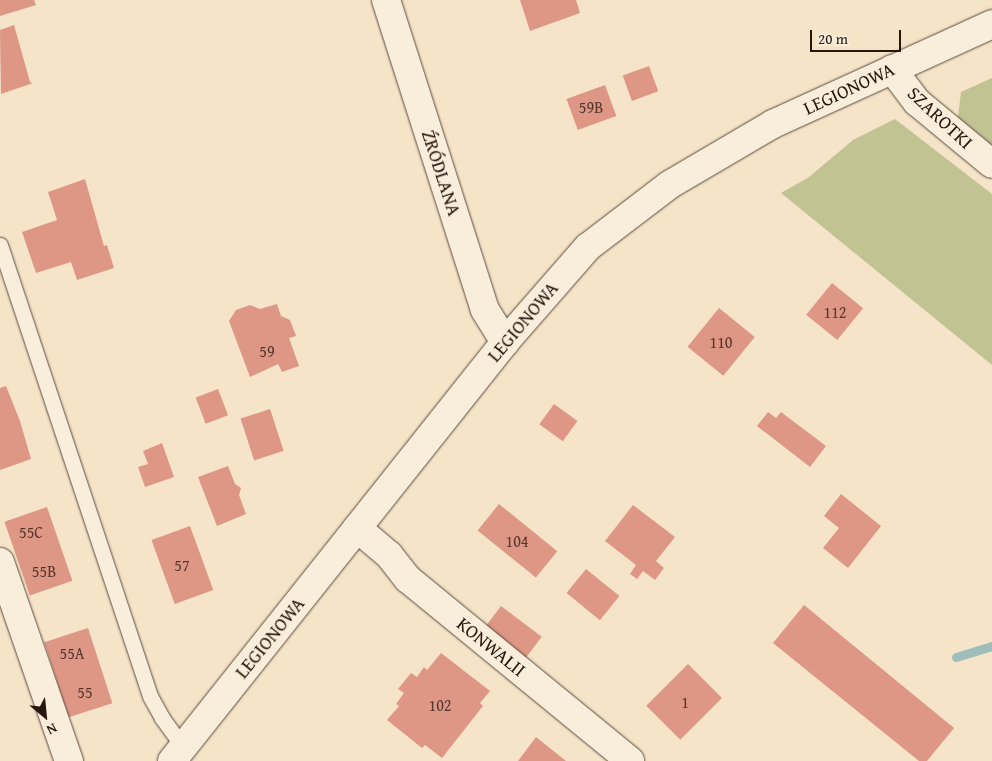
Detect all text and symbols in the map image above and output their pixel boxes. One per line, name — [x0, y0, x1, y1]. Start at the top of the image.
scale bar — [812, 20, 903, 52]
text: 20 m — [818, 28, 848, 49]
street label: LEGIONOWA — [800, 58, 898, 120]
street label: SZAROTKI — [903, 82, 977, 154]
house number: 59B — [579, 97, 603, 117]
street label: ŹRÓDLANA — [416, 127, 466, 219]
street label: LEGIONOWA — [483, 277, 563, 367]
house number: 112 — [823, 302, 847, 322]
house number: 110 — [709, 332, 733, 352]
house number: 59 — [259, 341, 275, 361]
house number: 55C — [19, 522, 43, 542]
house number: 104 — [505, 531, 529, 551]
house number: 57 — [174, 555, 190, 575]
house number: 55B — [32, 561, 56, 581]
street label: LEGIONOWA — [230, 593, 310, 683]
street label: KONWALII — [452, 612, 530, 682]
house number: 55A — [59, 643, 85, 663]
house number: 55 — [77, 682, 93, 702]
north arrow — [20, 691, 70, 741]
house number: 1 — [681, 692, 689, 712]
house number: 102 — [428, 695, 452, 715]
text: N — [43, 718, 61, 740]

